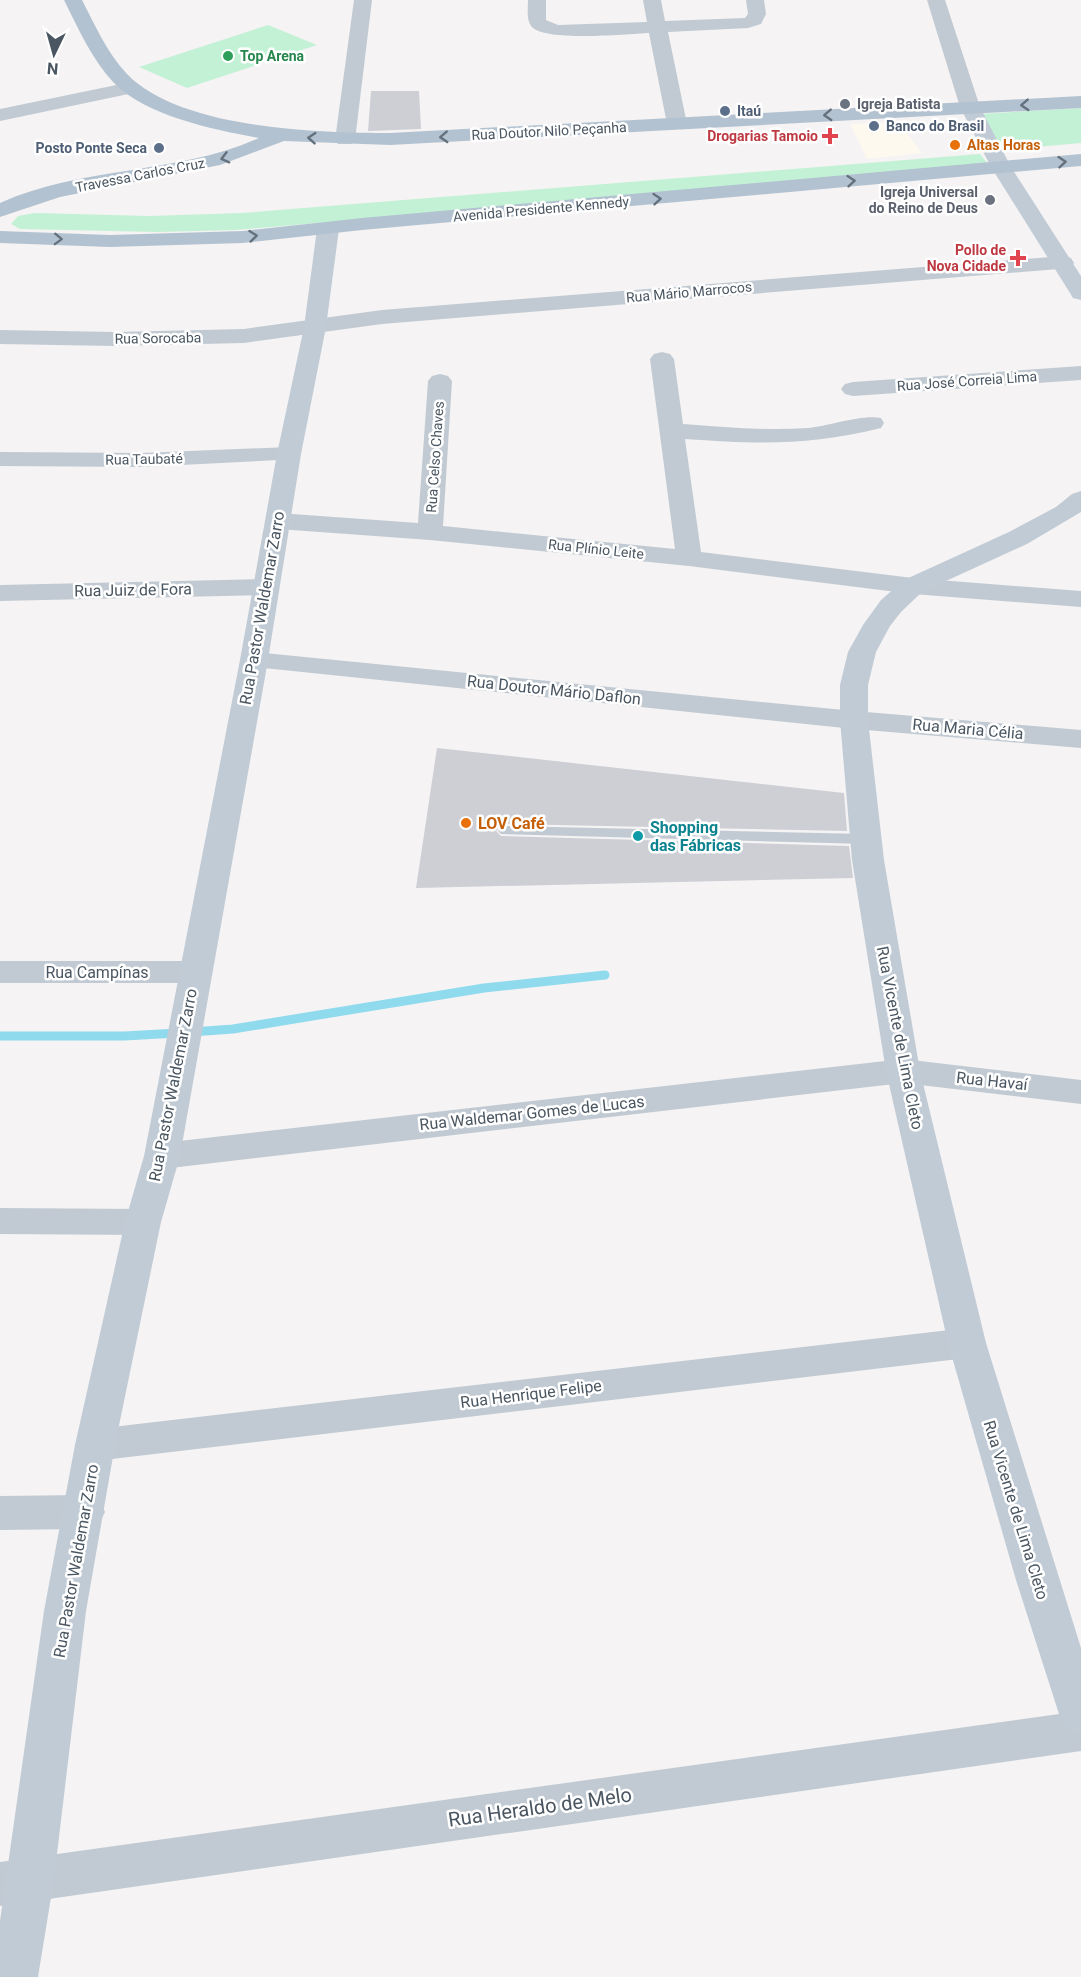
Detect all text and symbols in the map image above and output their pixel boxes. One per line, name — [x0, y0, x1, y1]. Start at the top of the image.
north arrow — [24, 24, 84, 84]
place label: Top Arena — [240, 48, 305, 64]
marker: Top Arena — [221, 49, 235, 63]
text: N — [46, 58, 59, 78]
place label: Igreja Batista — [857, 96, 941, 112]
marker: Igreja Batista — [838, 97, 852, 111]
one-way arrow — [1021, 98, 1030, 111]
place label: Itaú — [737, 103, 761, 119]
marker: Itaú — [718, 104, 732, 118]
one-way arrow — [823, 109, 832, 122]
place label: Banco do Brasil — [886, 118, 984, 134]
street label: Rua Doutor Nilo Peçanha — [471, 119, 627, 143]
marker: Banco do Brasil — [867, 119, 881, 133]
place label: Drogarias Tamoio — [707, 128, 818, 144]
marker: Drogarias Tamoio — [823, 129, 837, 143]
one-way arrow — [440, 130, 449, 143]
one-way arrow — [308, 132, 317, 145]
place label: Altas Horas — [967, 137, 1040, 153]
marker: Altas Horas — [948, 138, 962, 152]
place label: Posto Ponte Seca — [36, 140, 147, 156]
marker: Posto Ponte Seca — [152, 141, 166, 155]
one-way arrow — [221, 151, 231, 163]
street label: Travessa Carlos Cruz — [74, 155, 206, 195]
one-way arrow — [1057, 156, 1066, 169]
one-way arrow — [846, 175, 855, 188]
place label: Igreja Universal do Reino de Deus — [869, 184, 978, 216]
street label: Avenida Presidente Kennedy — [452, 193, 630, 225]
one-way arrow — [652, 193, 661, 206]
marker: Igreja Universal do Reino de Deus — [983, 193, 997, 207]
one-way arrow — [249, 230, 258, 243]
one-way arrow — [54, 233, 63, 245]
place label: Pollo de Nova Cidade — [927, 242, 1006, 274]
marker: Pollo de Nova Cidade — [1011, 251, 1025, 265]
street label: Rua Mário Marrocos — [625, 279, 753, 305]
street label: Rua Sorocaba — [114, 329, 202, 347]
street label: Rua José Correia Lima — [896, 368, 1038, 394]
street label: Rua Celso Chaves — [423, 401, 447, 513]
street label: Rua Taubaté — [105, 450, 183, 468]
street label: Rua Pastor Waldemar Zarro — [236, 510, 288, 706]
street label: Rua Plínio Leite — [547, 536, 645, 562]
street label: Rua Juiz de Fora — [74, 579, 192, 601]
street label: Rua Doutor Mário Daflon — [466, 671, 642, 709]
street label: Rua Maria Célia — [912, 715, 1024, 743]
place label: LOV Café — [478, 814, 545, 833]
marker: LOV Café — [459, 816, 473, 830]
place label: Shopping das Fábricas — [650, 818, 741, 855]
marker: Shopping das Fábricas — [631, 829, 645, 843]
street label: Rua Vicente de Lima Cleto — [873, 945, 927, 1131]
street label: Rua Campínas — [45, 963, 149, 982]
street label: Rua Pastor Waldemar Zarro — [145, 987, 201, 1183]
street label: Rua Havaí — [955, 1068, 1030, 1094]
street label: Rua Waldemar Gomes de Lucas — [419, 1092, 645, 1134]
street label: Rua Henrique Felipe — [459, 1376, 603, 1412]
street label: Rua Vicente de Lima Cleto — [980, 1418, 1052, 1602]
street label: Rua Pastor Waldemar Zarro — [50, 1463, 102, 1659]
street label: Rua Heraldo de Melo — [447, 1782, 633, 1832]

